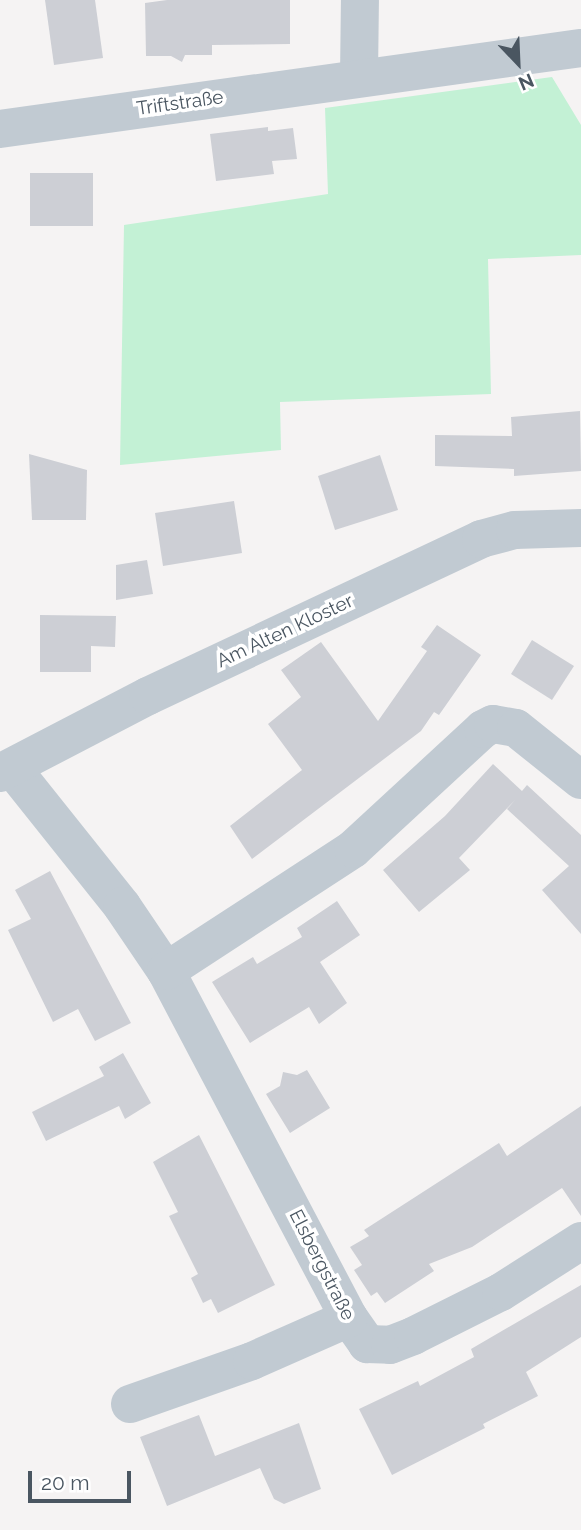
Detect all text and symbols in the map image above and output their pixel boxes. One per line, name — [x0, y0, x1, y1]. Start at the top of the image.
north arrow — [483, 28, 553, 98]
text: N — [515, 69, 537, 95]
street label: Triftstraße — [135, 86, 225, 120]
street label: Am Alten Kloster — [213, 589, 357, 673]
street label: Elsbergstraße — [284, 1206, 360, 1324]
scale bar — [32, 1456, 135, 1500]
text: 20 m — [41, 1470, 89, 1495]

